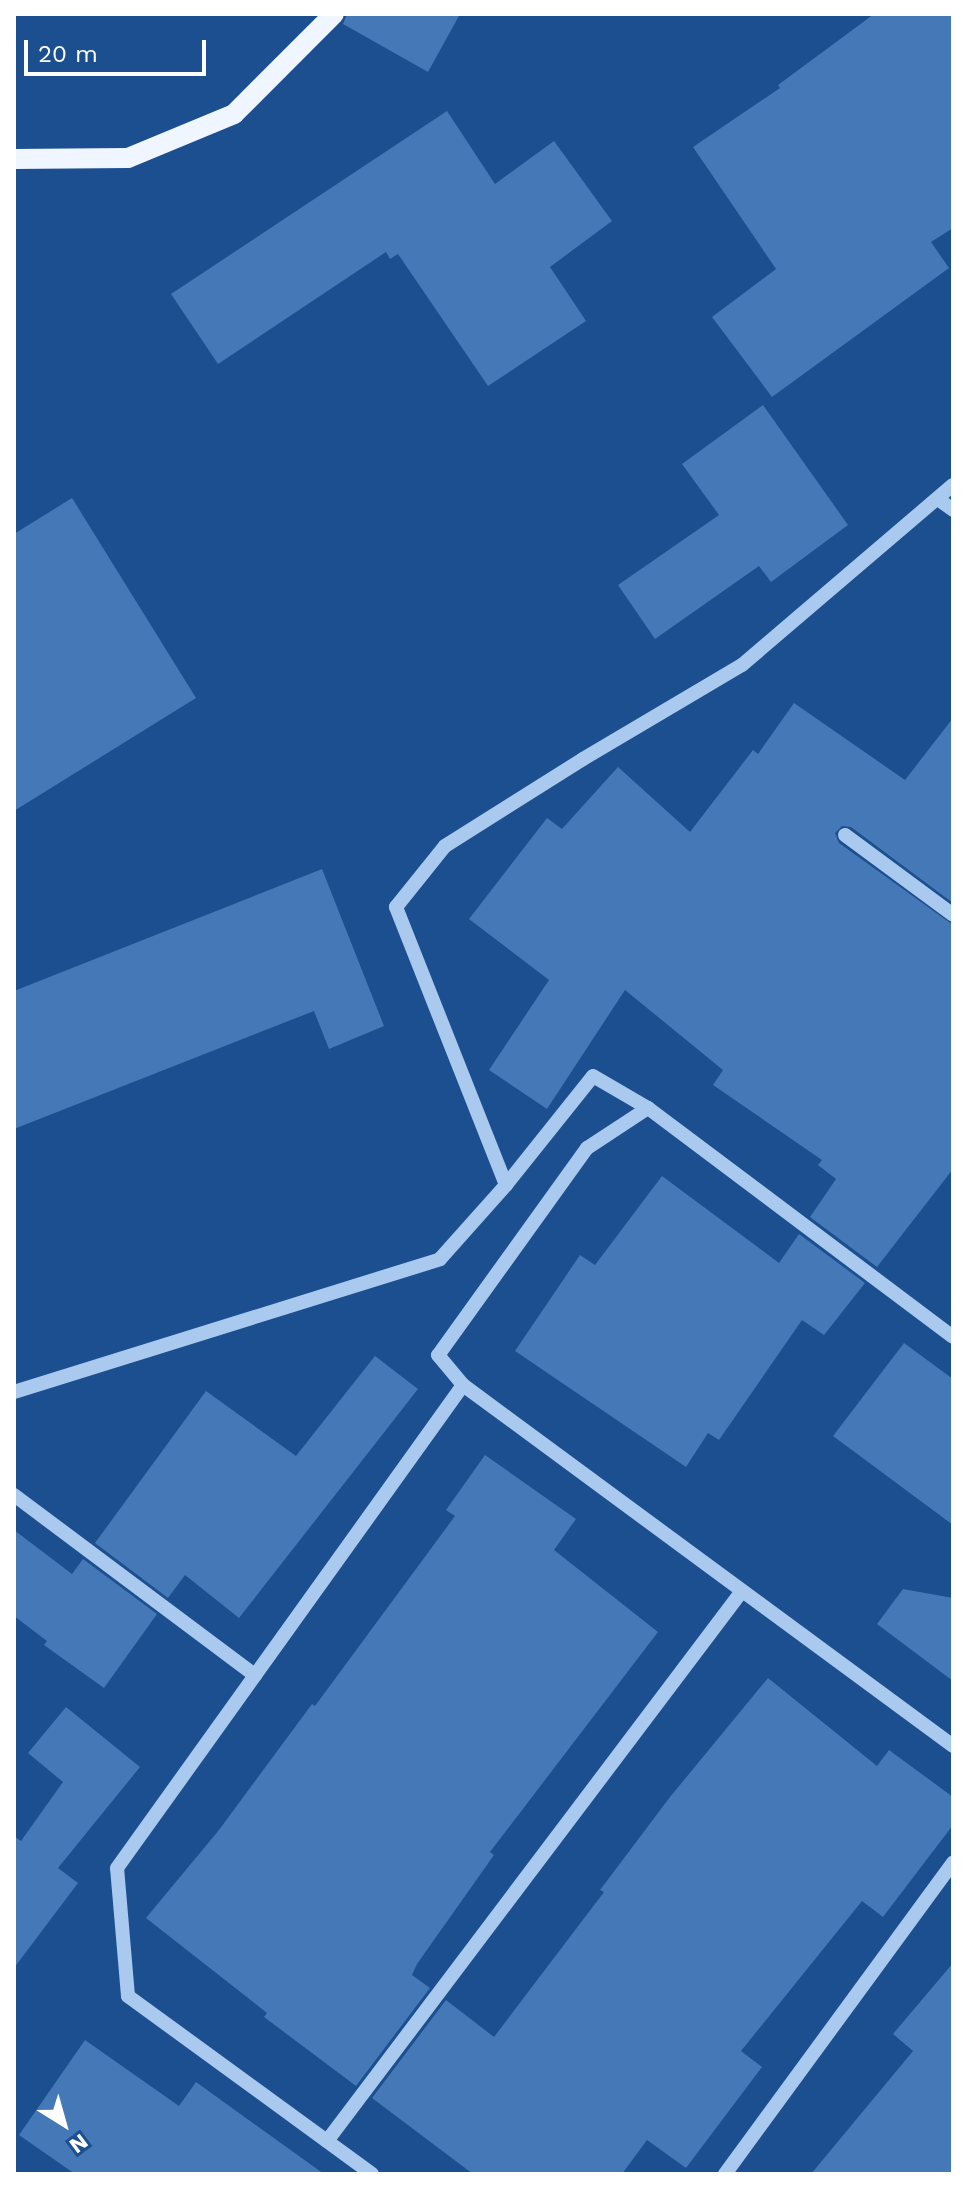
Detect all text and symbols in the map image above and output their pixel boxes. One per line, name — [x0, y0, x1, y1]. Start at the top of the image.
scale bar — [28, 24, 210, 74]
text: 20 m — [38, 40, 98, 68]
north arrow — [24, 2084, 104, 2164]
text: N — [65, 2129, 93, 2158]

